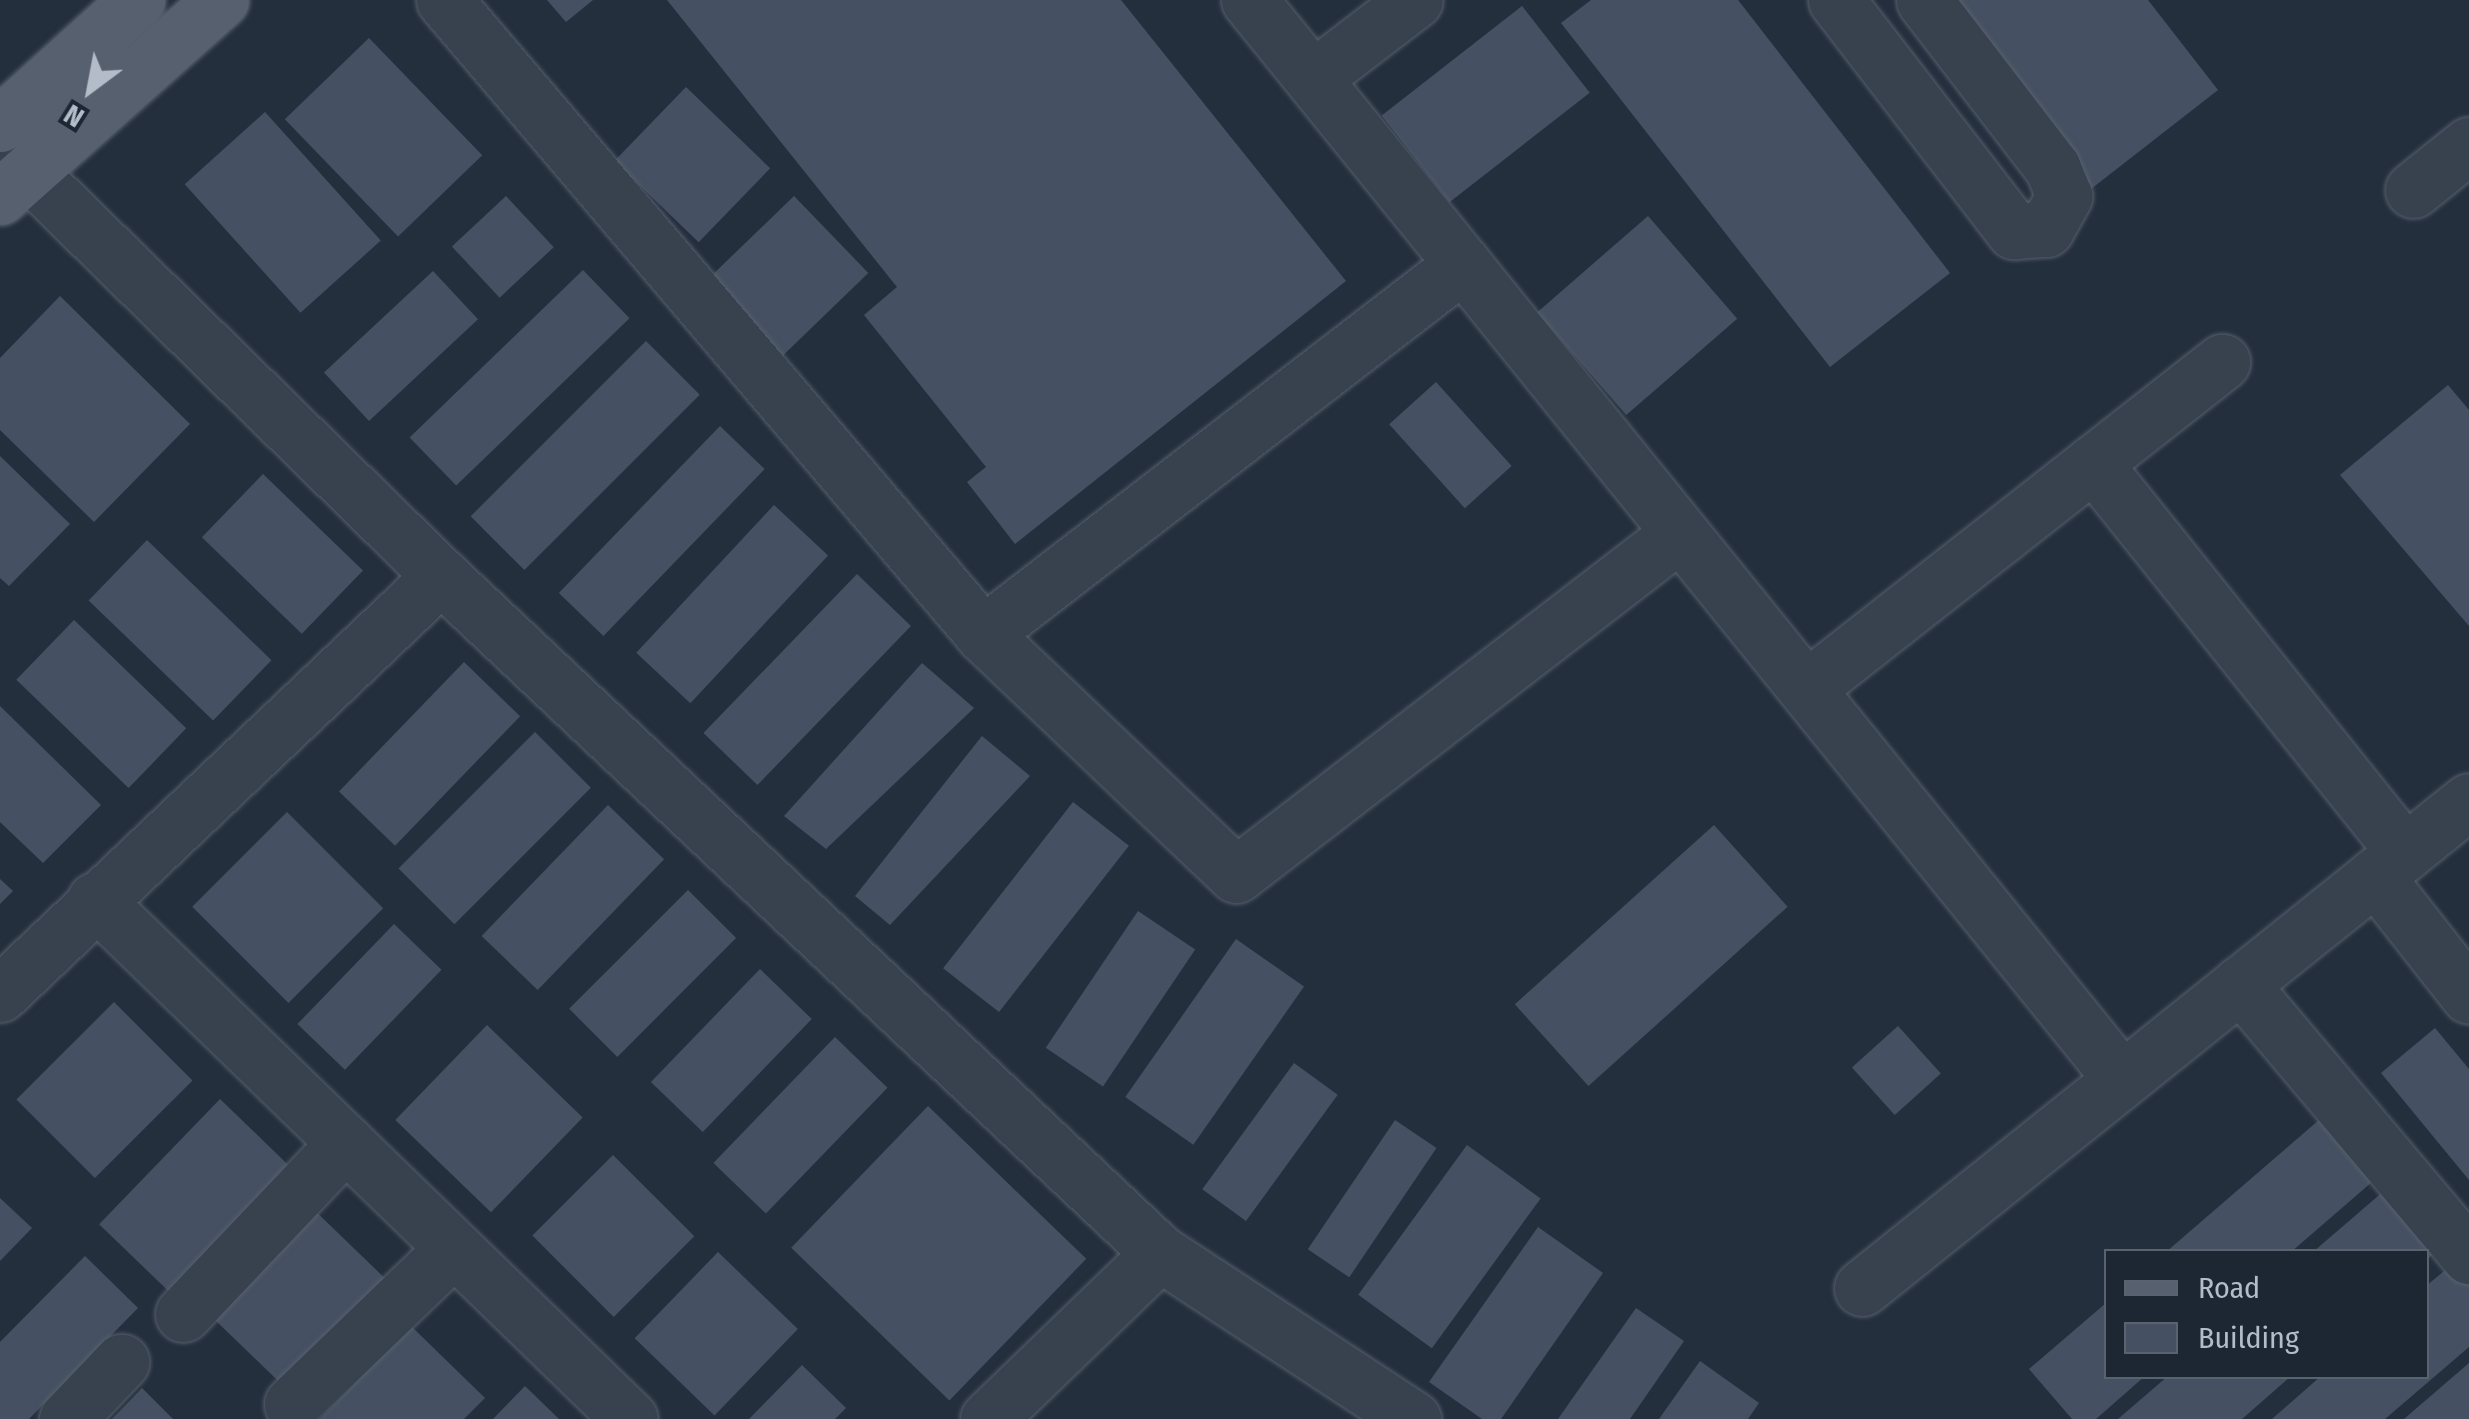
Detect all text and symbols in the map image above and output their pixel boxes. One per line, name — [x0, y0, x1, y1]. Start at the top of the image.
north arrow — [40, 40, 140, 140]
text: N — [58, 97, 90, 134]
legend — [2104, 1249, 2429, 1379]
text: Road — [2198, 1270, 2260, 1306]
text: Building — [2198, 1320, 2299, 1356]

